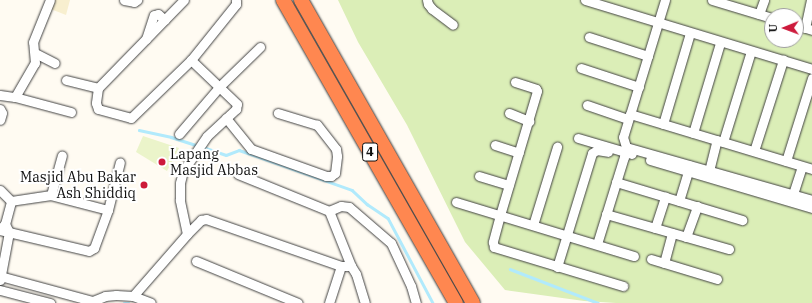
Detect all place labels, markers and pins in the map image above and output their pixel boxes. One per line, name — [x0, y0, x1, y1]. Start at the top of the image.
place label: Lapang Masjid Abbas — [170, 146, 258, 178]
marker: Lapang Masjid Abbas — [157, 157, 167, 167]
place label: Masjid Abu Bakar Ash Shiddiq — [20, 169, 136, 202]
marker: Masjid Abu Bakar Ash Shiddiq — [139, 180, 149, 190]

